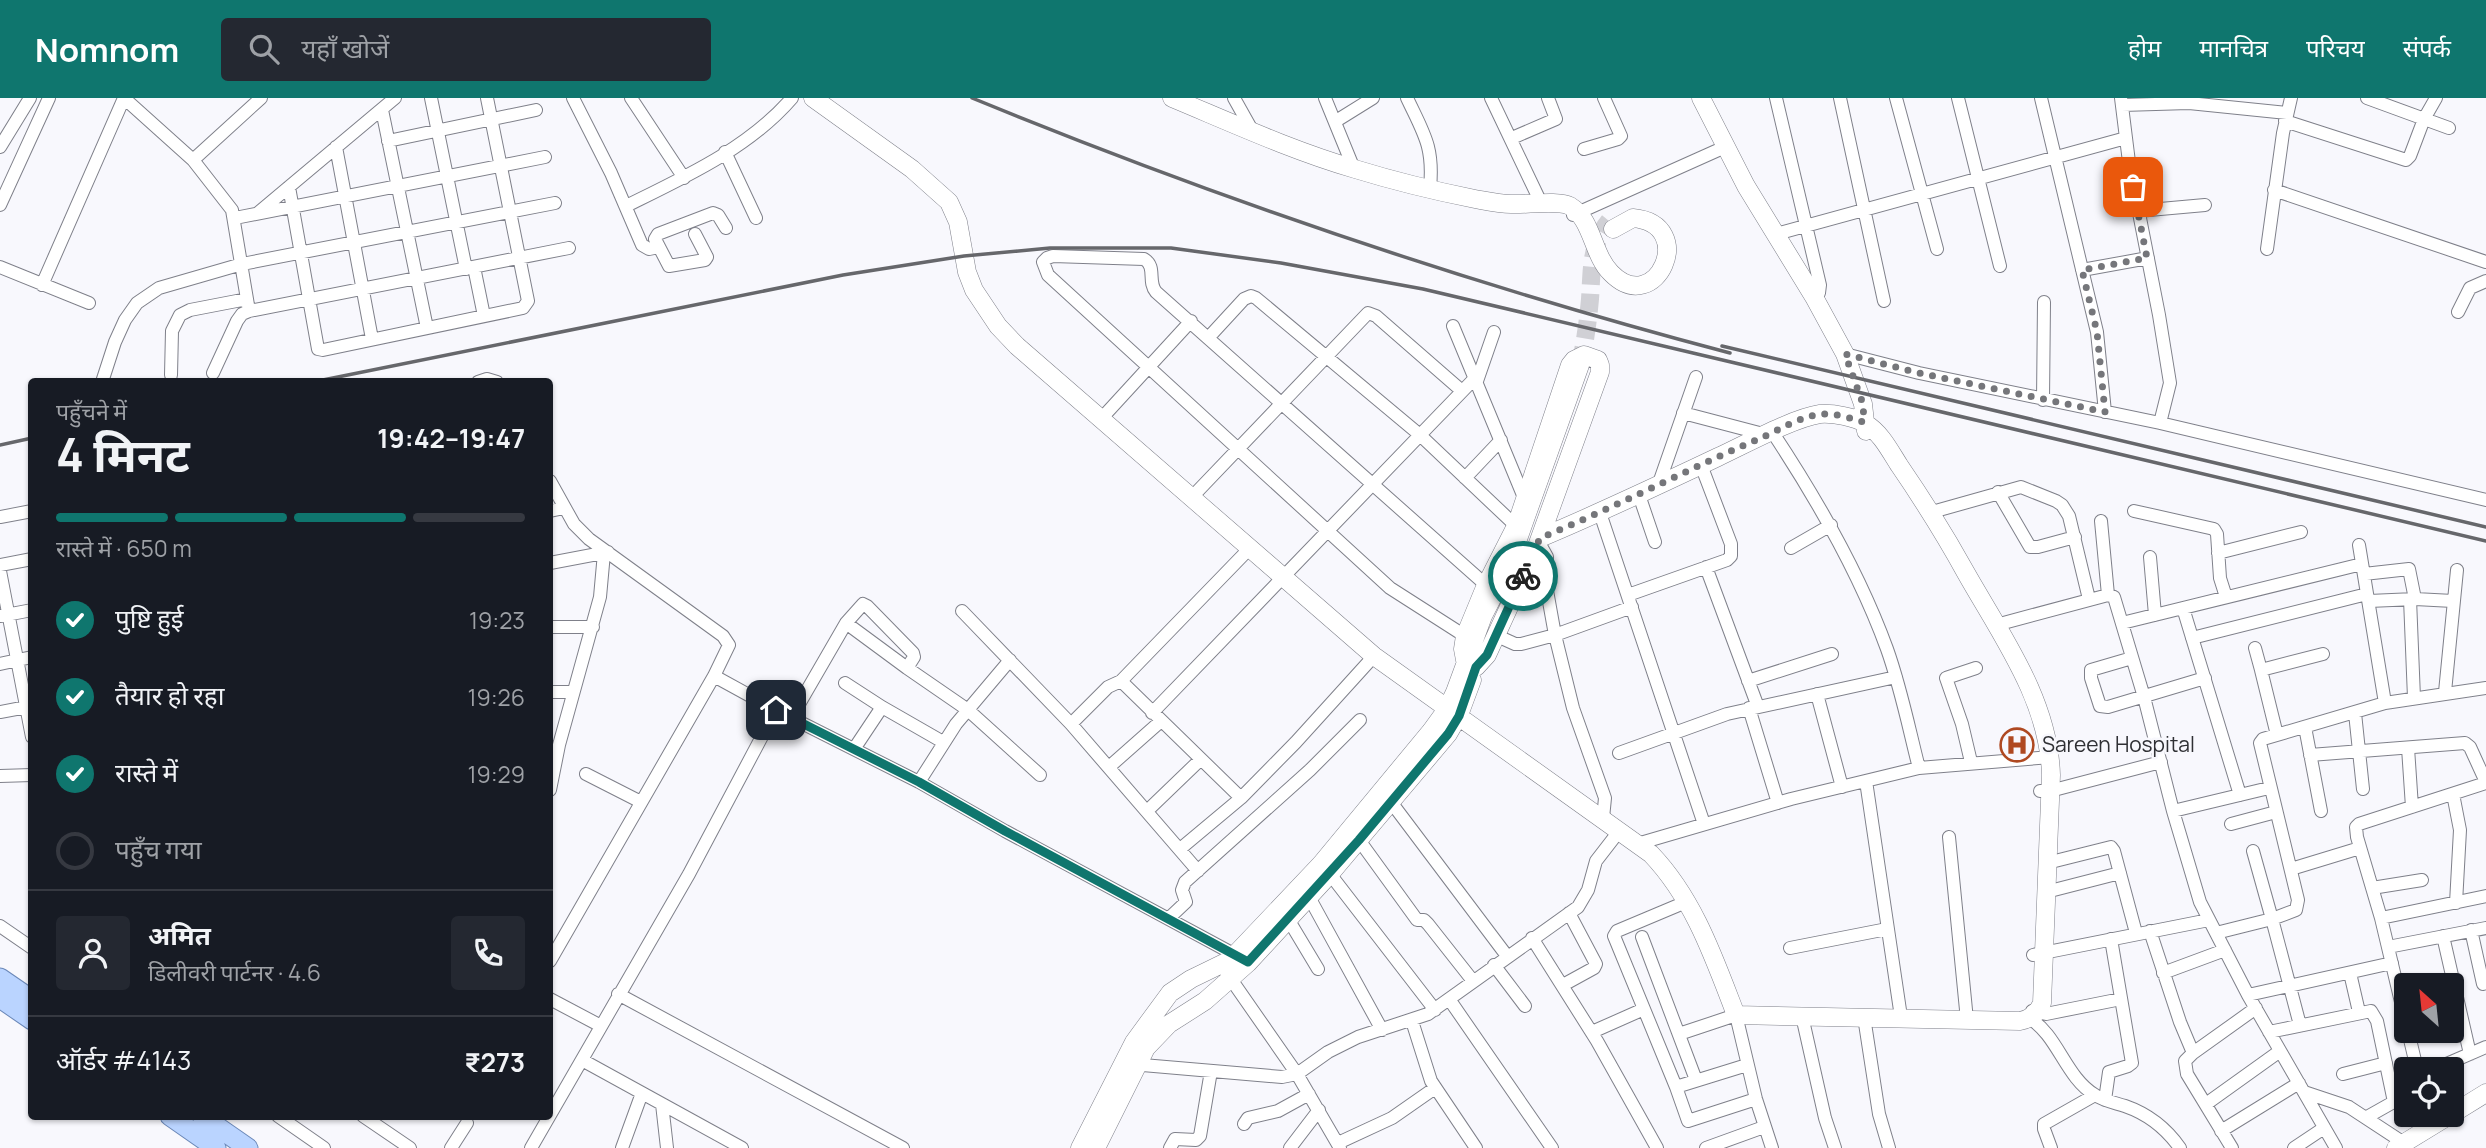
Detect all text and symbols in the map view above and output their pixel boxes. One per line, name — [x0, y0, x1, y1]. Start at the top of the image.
search box — [221, 18, 711, 81]
text: Nomnom — [35, 27, 179, 72]
icon: search — [245, 30, 283, 68]
text: यहाँ खोजें — [301, 30, 389, 66]
text: होम — [2128, 31, 2161, 64]
text: मानचित्र — [2199, 31, 2268, 64]
text: परिचय — [2306, 31, 2365, 64]
text: संपर्क — [2403, 31, 2451, 64]
pin — [2103, 157, 2163, 217]
icon: bag — [2114, 168, 2152, 206]
text: पहुँचने में — [56, 395, 127, 427]
text: 19:42–19:47 — [377, 420, 525, 456]
text: 4 मिनट — [56, 423, 190, 486]
text: रास्ते में · 650 m — [56, 532, 192, 564]
courier — [1488, 541, 1558, 611]
icon: bike — [1504, 557, 1542, 595]
text: पुष्टि हुई — [115, 600, 183, 636]
icon: check — [56, 601, 94, 639]
text: 19:23 — [469, 604, 525, 636]
text: तैयार हो रहा — [115, 677, 224, 713]
icon: check — [56, 678, 94, 716]
pin — [746, 680, 806, 740]
text: 19:26 — [468, 681, 525, 713]
icon: home — [757, 691, 795, 729]
hospital icon: Sareen Hospital — [1998, 726, 2036, 764]
place label: Sareen Hospital — [2042, 730, 2195, 758]
text: रास्ते में — [115, 754, 178, 790]
icon: check — [56, 755, 94, 793]
text: 19:29 — [468, 758, 525, 790]
text: पहुँच गया — [115, 831, 202, 867]
button: person — [56, 916, 130, 990]
button: phone — [451, 916, 525, 990]
text: अमित — [148, 917, 211, 953]
text: डिलीवरी पार्टनर · 4.6 — [148, 956, 321, 988]
north arrow — [2394, 973, 2464, 1043]
map controls — [2394, 973, 2464, 1127]
text: ऑर्डर #4143 — [56, 1042, 191, 1078]
text: ₹273 — [464, 1044, 525, 1080]
button: locate — [2394, 1057, 2464, 1127]

